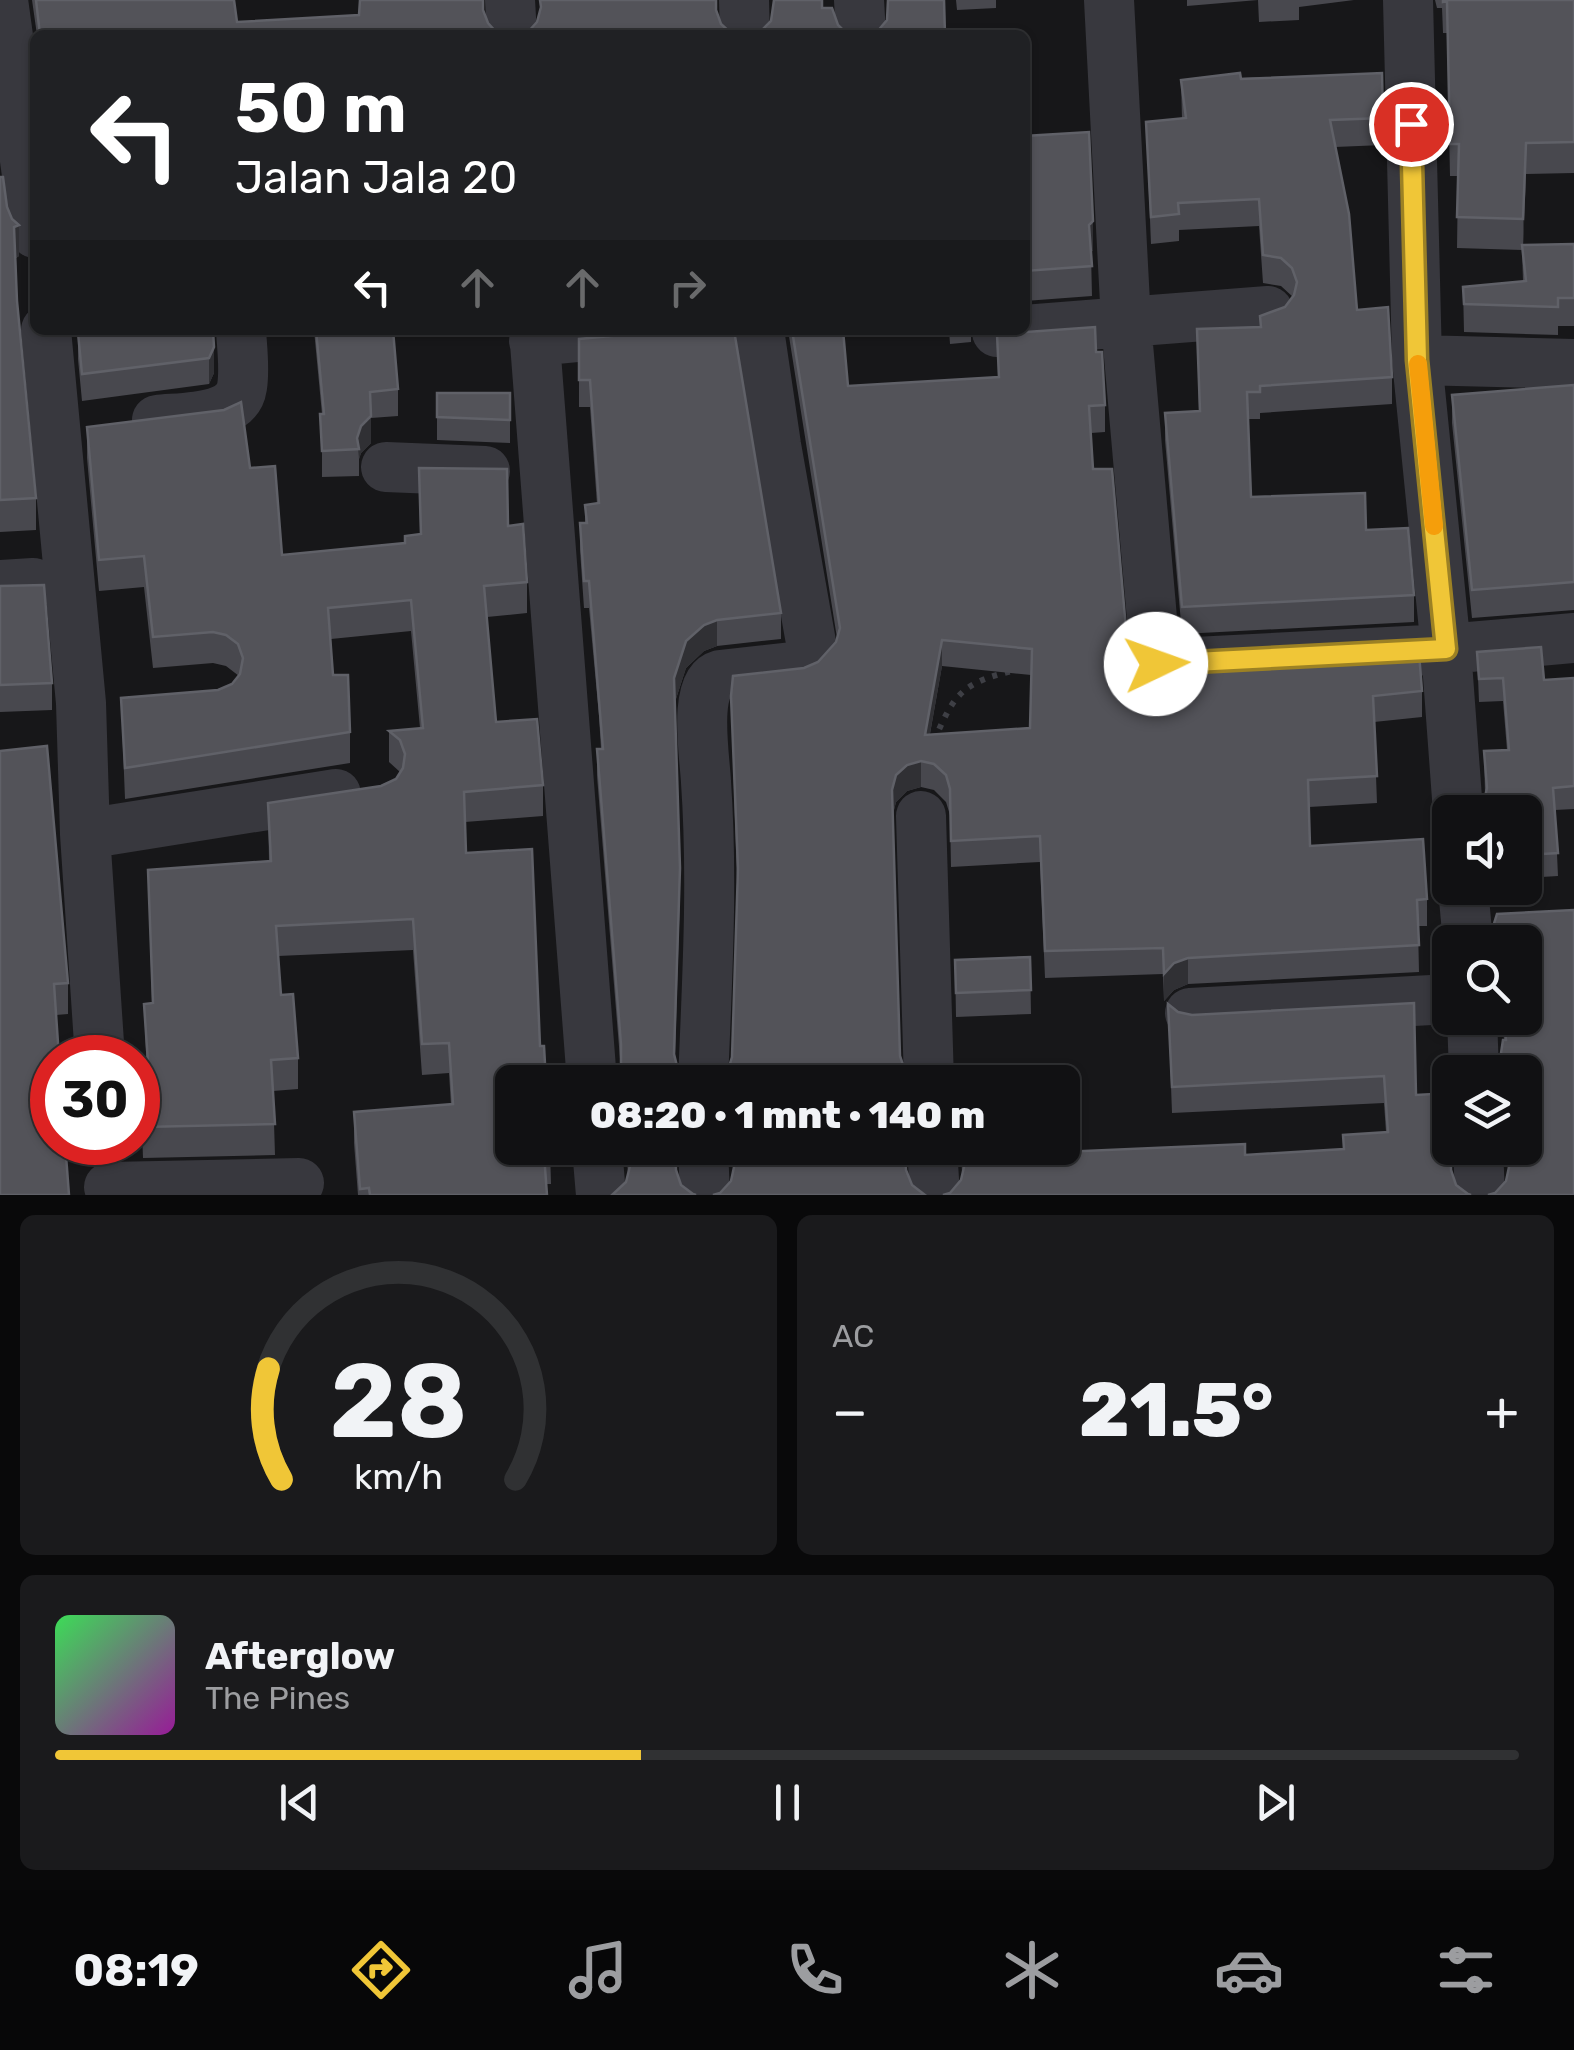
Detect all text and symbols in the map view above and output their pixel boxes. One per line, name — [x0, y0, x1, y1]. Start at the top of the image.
text: 50 m — [235, 67, 407, 150]
icon: left — [70, 70, 200, 200]
pin — [1369, 82, 1454, 167]
icon: arrive — [1384, 97, 1439, 152]
text: Jalan Jala 20 — [235, 151, 517, 204]
icon: left — [345, 260, 400, 315]
icon: ahead — [450, 260, 505, 315]
icon: ahead — [555, 260, 610, 315]
icon: right — [660, 260, 715, 315]
position arrow — [1104, 612, 1208, 716]
map controls — [1432, 795, 1542, 1165]
button: sound — [1432, 795, 1542, 905]
button: search — [1432, 925, 1542, 1035]
speed limit sign: 30 — [30, 1035, 160, 1165]
button: layers — [1432, 1055, 1542, 1165]
text: 08:20 · 1 mnt · 140 m — [590, 1092, 985, 1138]
text: AC — [832, 1317, 874, 1355]
text: 28 — [329, 1340, 468, 1463]
text: 21.5° — [1079, 1366, 1273, 1455]
text: − — [832, 1379, 868, 1444]
text: + — [1485, 1379, 1519, 1444]
text: km/h — [354, 1456, 443, 1498]
text: Afterglow — [205, 1633, 395, 1679]
text: The Pines — [205, 1679, 350, 1717]
icon: previous — [272, 1775, 327, 1830]
icon: pause — [760, 1775, 815, 1830]
icon: next — [1248, 1775, 1303, 1830]
icon: directions — [346, 1935, 416, 2005]
icon: music — [563, 1935, 633, 2005]
icon: phone — [780, 1935, 850, 2005]
icon: climate — [997, 1935, 1067, 2005]
icon: car — [1214, 1935, 1284, 2005]
icon: filters — [1431, 1935, 1501, 2005]
text: 08:19 — [73, 1944, 199, 1997]

